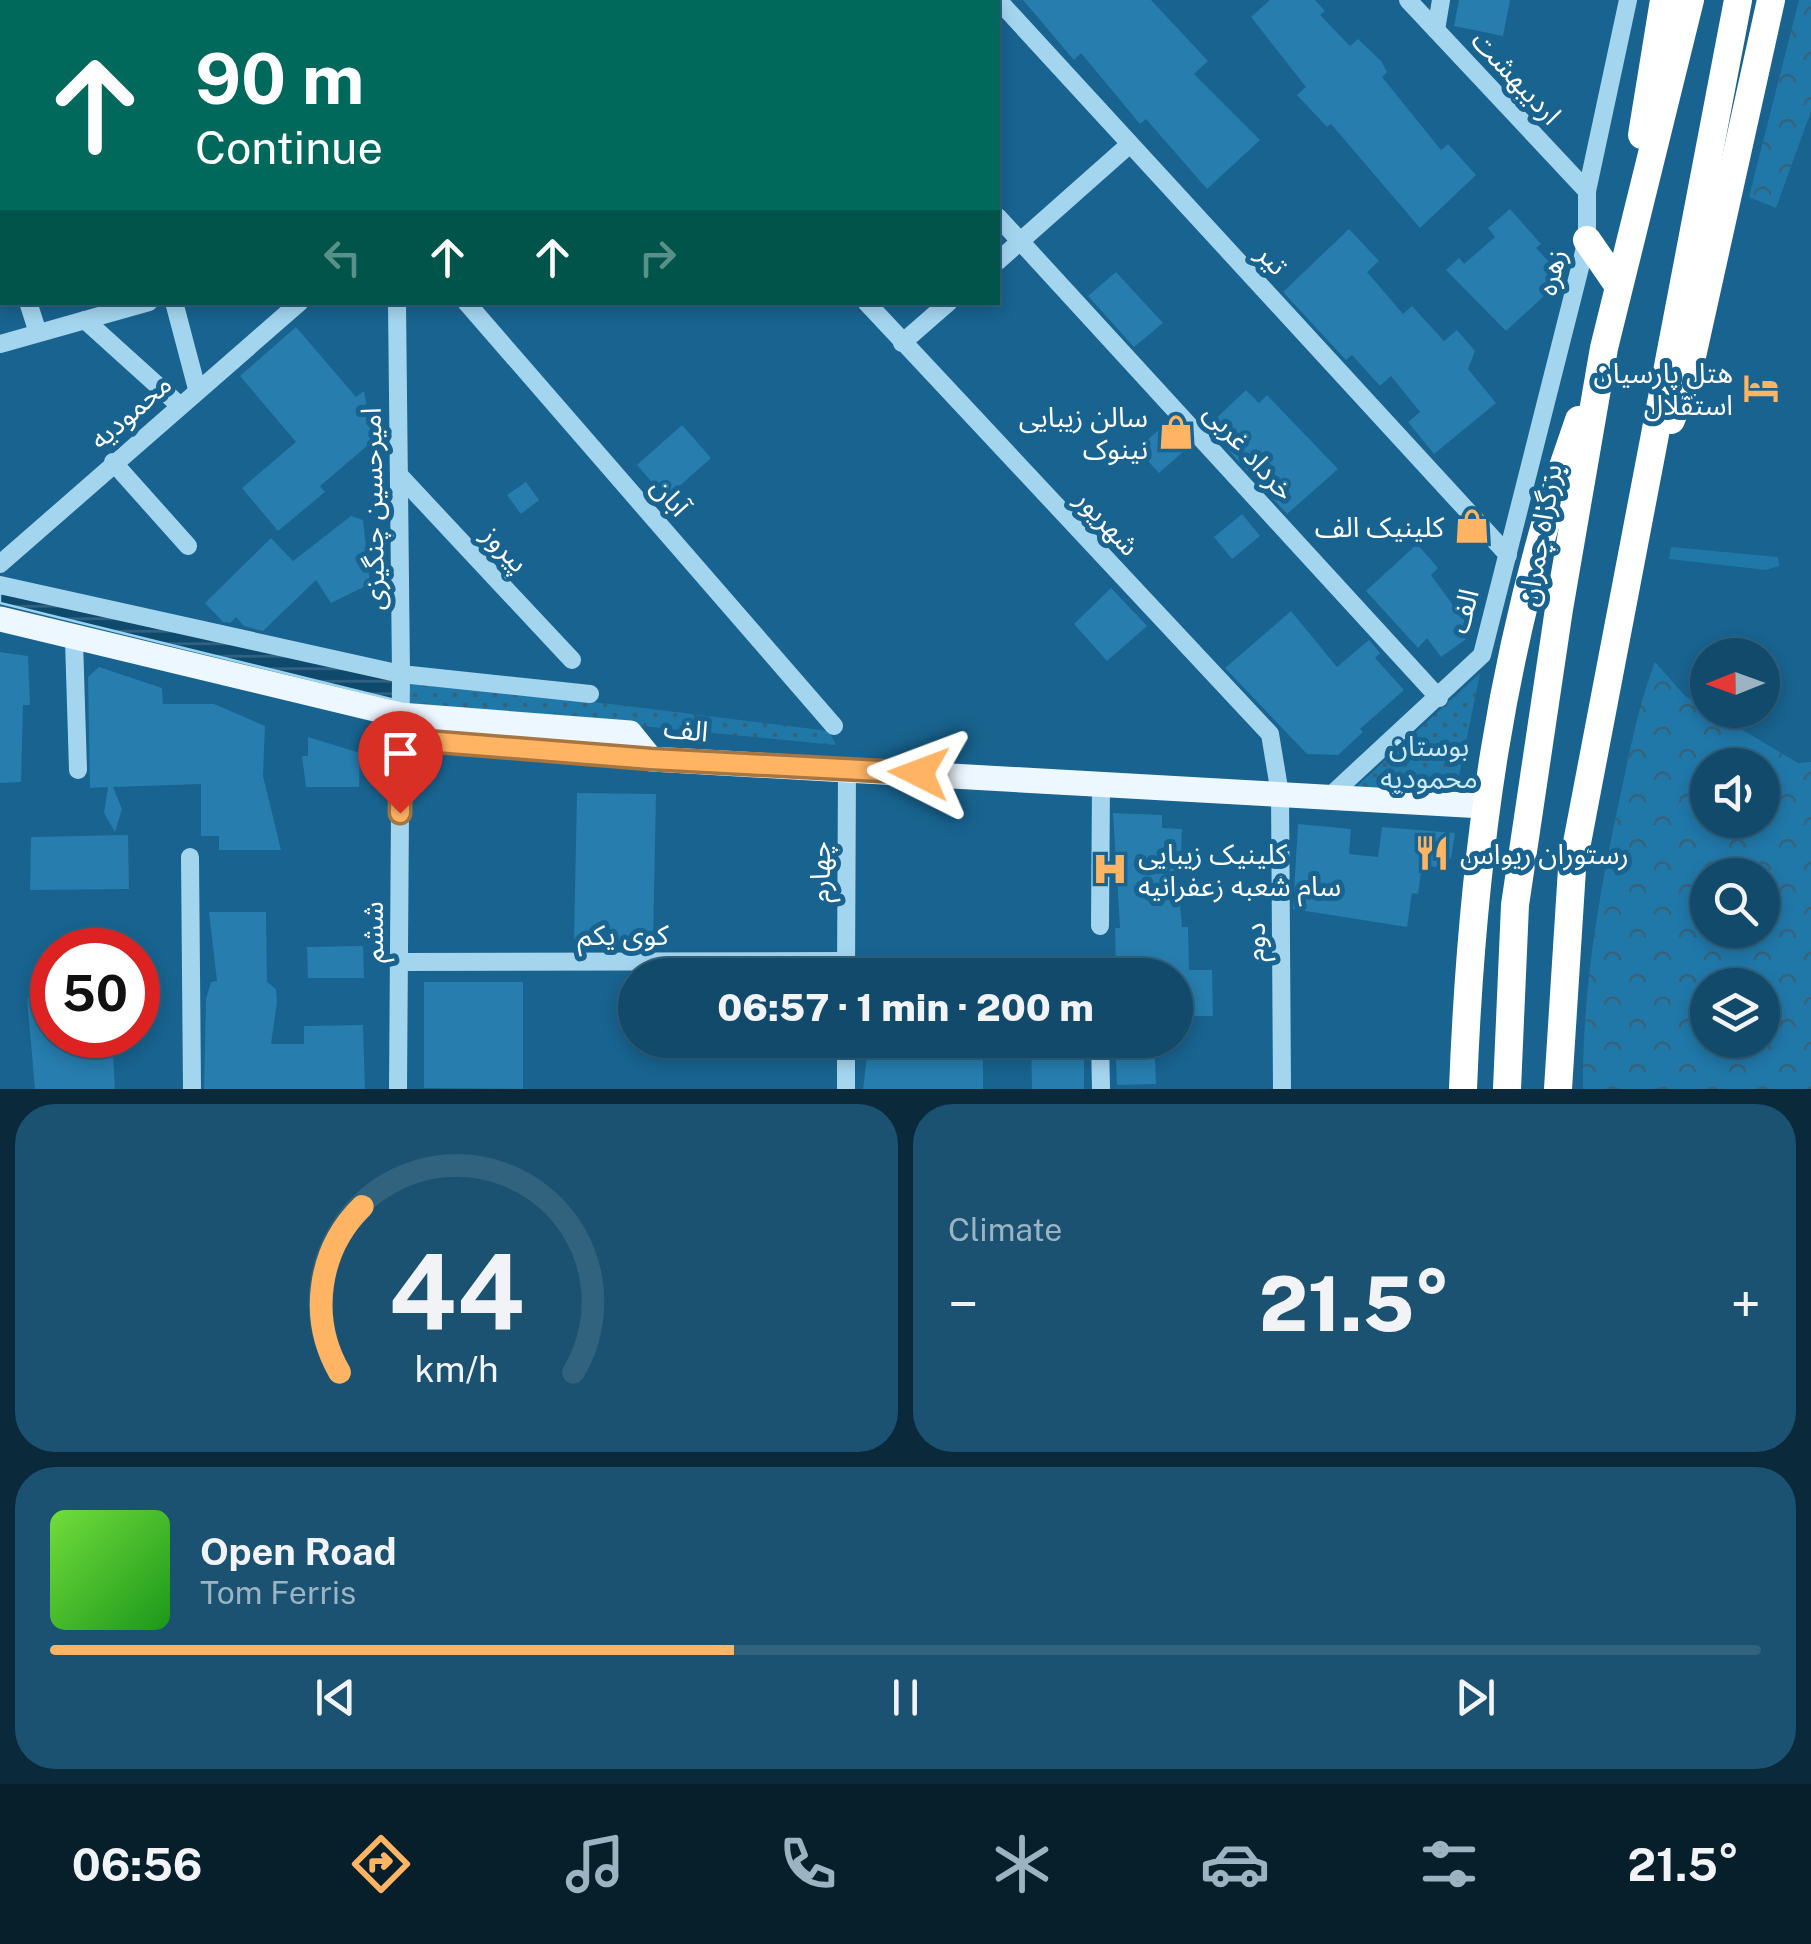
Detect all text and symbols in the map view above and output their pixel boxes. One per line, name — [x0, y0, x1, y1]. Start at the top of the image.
street label: اردیبهشت — [1465, 23, 1569, 131]
text: 90 m — [195, 37, 365, 120]
icon: ahead — [30, 40, 160, 170]
text: Continue — [195, 121, 383, 174]
icon: left — [315, 230, 370, 285]
icon: ahead — [420, 230, 475, 285]
icon: ahead — [525, 230, 580, 285]
icon: right — [630, 230, 685, 285]
street label: تیر — [1249, 236, 1295, 282]
street label: زهره — [1529, 245, 1574, 299]
place label: هتل پارسیان استقلال — [1594, 356, 1733, 422]
street label: محمودیه — [82, 367, 178, 456]
hotel icon: هتل پارسیان استقلال — [1742, 369, 1780, 407]
street label: خرداد غربی — [1197, 396, 1302, 507]
place label: سالن زیبایی نینوک — [1019, 400, 1148, 466]
street label: امیرحسین چنگیزی — [354, 407, 392, 611]
shop icon: سالن زیبایی نینوک — [1157, 413, 1195, 451]
street label: بزرگراه چمران — [1510, 462, 1570, 609]
street label: آبان — [645, 470, 698, 524]
street label: شهریور — [1068, 481, 1147, 563]
shop icon: کلینیک الف — [1453, 507, 1491, 545]
place label: کلینیک الف — [1315, 510, 1444, 543]
street label: پیروز — [474, 517, 536, 580]
street label: الف — [1441, 585, 1485, 637]
north arrow — [1690, 638, 1780, 728]
map controls — [1690, 638, 1780, 1058]
street label: الف — [662, 710, 710, 748]
pin — [358, 711, 443, 814]
position arrow — [867, 721, 971, 825]
icon: arrive — [373, 726, 428, 781]
park label: بوستان محمودیه — [1380, 729, 1478, 795]
button: sound — [1690, 748, 1780, 838]
restaurant icon: رستوران ریواس — [1413, 834, 1451, 872]
place label: کلینیک زیبایی سام شعبه زعفرانیه — [1138, 837, 1341, 907]
place label: رستوران ریواس — [1460, 837, 1629, 871]
street label: چهارم — [803, 841, 841, 903]
hospital icon: کلینیک زیبایی سام شعبه زعفرانیه — [1091, 850, 1129, 888]
button: search — [1690, 858, 1780, 948]
street label: ششم — [356, 901, 395, 963]
street label: کوی یکم — [577, 918, 669, 957]
street label: دوم — [1238, 922, 1276, 962]
speed limit sign: 50 — [30, 928, 160, 1058]
button: layers — [1690, 968, 1780, 1058]
text: 06:57 · 1 min · 200 m — [717, 985, 1094, 1030]
text: Climate — [948, 1211, 1062, 1248]
text: 44 — [388, 1231, 525, 1353]
text: 21.5° — [1259, 1260, 1450, 1348]
text: − — [948, 1272, 979, 1336]
text: + — [1731, 1272, 1761, 1336]
text: km/h — [414, 1348, 499, 1390]
text: Open Road — [200, 1529, 397, 1574]
text: Tom Ferris — [200, 1574, 356, 1611]
icon: previous — [308, 1670, 363, 1725]
icon: pause — [878, 1670, 933, 1725]
icon: next — [1448, 1670, 1503, 1725]
icon: directions — [346, 1829, 416, 1899]
icon: music — [560, 1829, 630, 1899]
icon: phone — [773, 1829, 843, 1899]
icon: climate — [987, 1829, 1057, 1899]
icon: car — [1200, 1829, 1270, 1899]
icon: filters — [1414, 1829, 1484, 1899]
text: 06:56 — [72, 1838, 203, 1891]
text: 21.5° — [1628, 1838, 1739, 1891]

